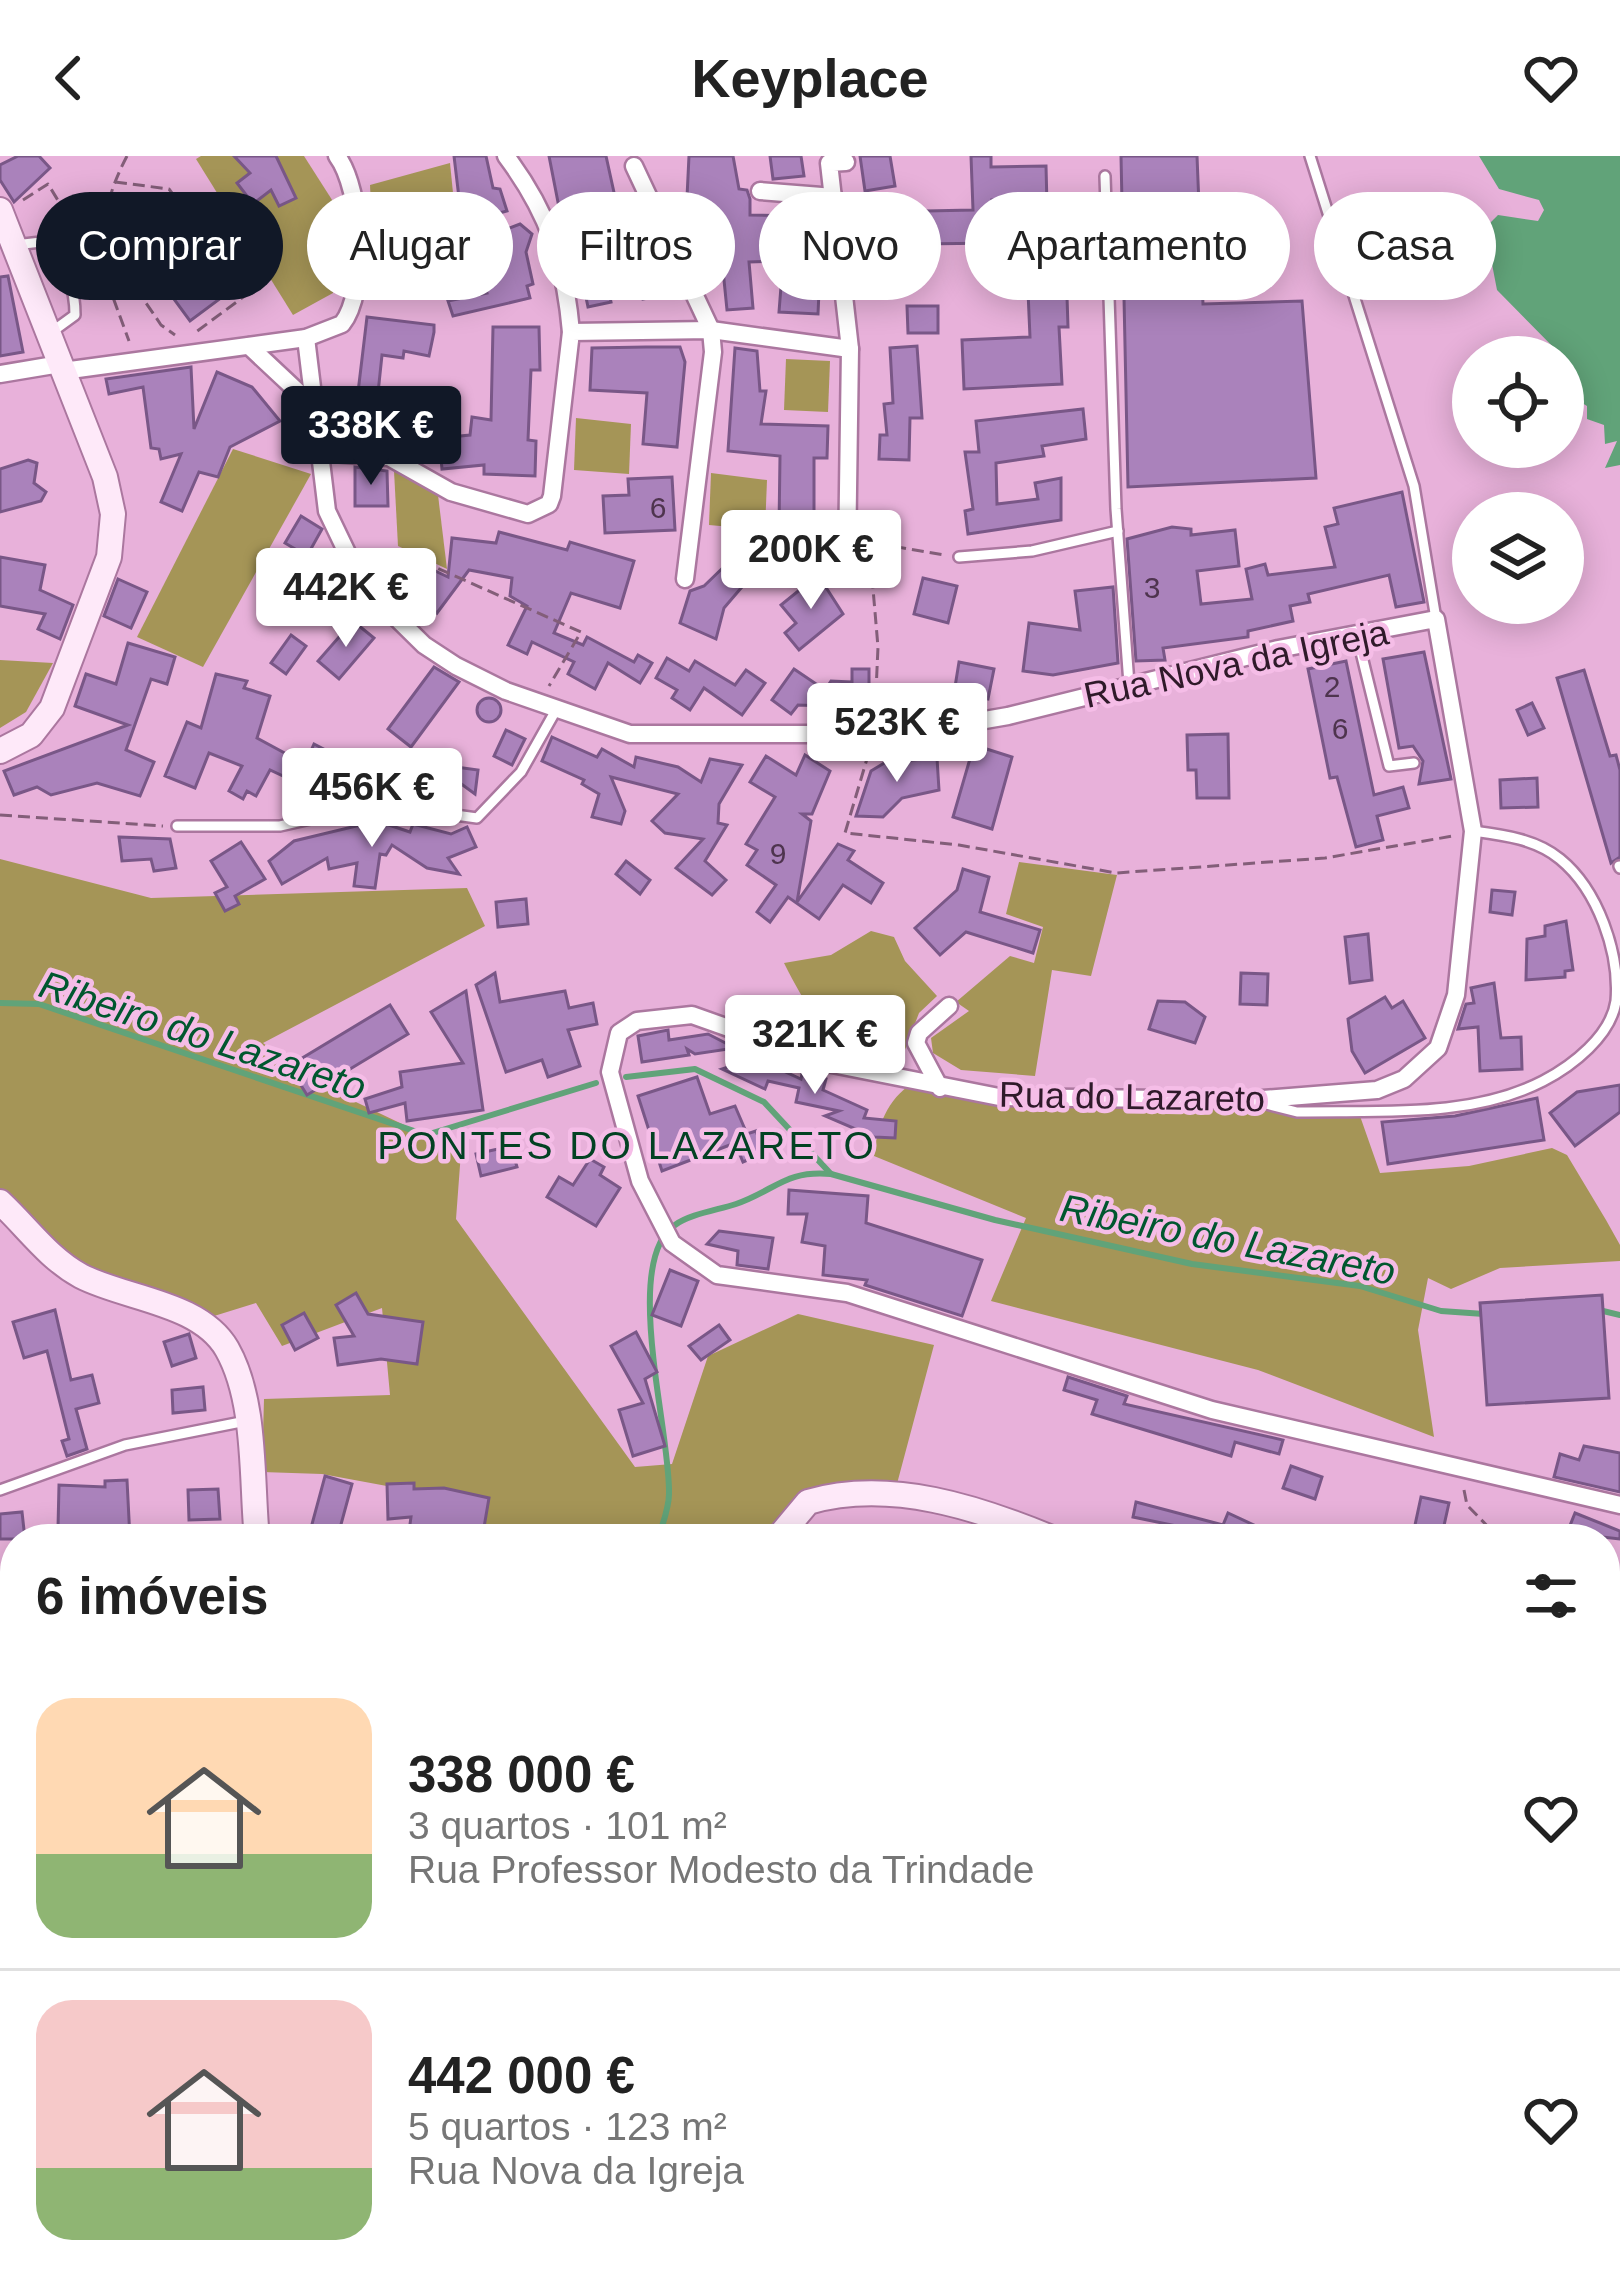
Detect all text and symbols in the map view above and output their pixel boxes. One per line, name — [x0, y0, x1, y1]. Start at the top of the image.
icon: back — [36, 45, 102, 111]
icon: heart — [1518, 45, 1584, 111]
text: Keyplace — [691, 48, 929, 108]
chip: Comprar — [36, 192, 283, 300]
chip: Alugar — [307, 192, 513, 300]
chip: Filtros — [537, 192, 735, 300]
chip: Novo — [759, 192, 941, 300]
chip: Apartamento — [965, 192, 1290, 300]
chip: Casa — [1314, 192, 1496, 300]
map controls — [1452, 336, 1584, 624]
button: locate — [1452, 336, 1584, 468]
pin: 338K € — [273, 386, 469, 488]
text: 338K € — [308, 403, 434, 446]
house number: 6 — [650, 491, 666, 524]
button: layers — [1452, 492, 1584, 624]
pin: 200K € — [713, 510, 909, 612]
text: 200K € — [748, 527, 874, 570]
pin: 442K € — [248, 548, 444, 650]
text: 442K € — [283, 565, 409, 608]
house number: 3 — [1144, 571, 1160, 604]
street label: Rua Nova da Igreja — [1080, 611, 1393, 716]
house number: 2 — [1324, 670, 1340, 703]
pin: 523K € — [799, 683, 995, 785]
text: 523K € — [834, 700, 960, 743]
house number: 6 — [1332, 712, 1348, 745]
pin: 456K € — [274, 748, 470, 850]
text: 456K € — [309, 765, 435, 808]
house number: 9 — [770, 837, 786, 870]
water label: Ribeiro do Lazareto — [34, 962, 371, 1109]
pin: 321K € — [717, 995, 913, 1097]
text: 321K € — [752, 1012, 878, 1055]
street label: Rua do Lazareto — [999, 1074, 1265, 1119]
district label: PONTES DO LAZARETO — [377, 1124, 877, 1167]
water label: Ribeiro do Lazareto — [1057, 1186, 1399, 1293]
icon: filters — [1518, 1563, 1584, 1629]
text: 6 imóveis — [36, 1568, 268, 1625]
icon: home — [132, 1746, 276, 1890]
text: 338 000 € — [408, 1746, 635, 1803]
icon: heart — [1518, 1785, 1584, 1851]
text: 3 quartos · 101 m² — [408, 1804, 727, 1847]
text: Rua Professor Modesto da Trindade — [408, 1848, 1035, 1891]
text: 442 000 € — [408, 2047, 635, 2104]
icon: home — [132, 2048, 276, 2192]
icon: heart — [1518, 2087, 1584, 2153]
text: 5 quartos · 123 m² — [408, 2105, 727, 2148]
text: Rua Nova da Igreja — [408, 2149, 744, 2192]

